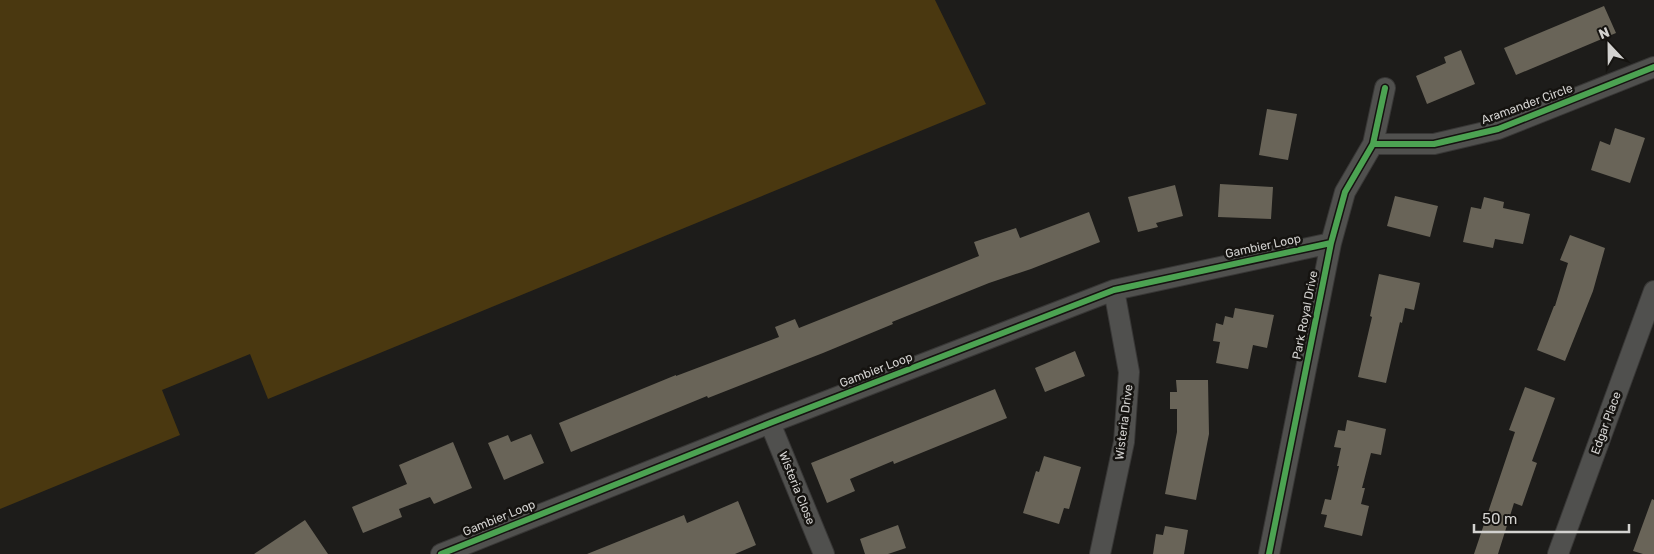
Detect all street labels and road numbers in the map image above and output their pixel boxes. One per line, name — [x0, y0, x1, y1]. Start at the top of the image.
street label: Aramander Circle — [1479, 81, 1575, 127]
street label: Gambier Loop — [1224, 231, 1302, 261]
street label: Park Royal Drive — [1290, 269, 1321, 360]
street label: Gambier Loop — [838, 350, 914, 390]
street label: Wisteria Drive — [1112, 383, 1136, 461]
street label: Edgar Place — [1588, 389, 1624, 456]
street label: Wisteria Close — [776, 449, 818, 527]
street label: Gambier Loop — [461, 497, 537, 539]

